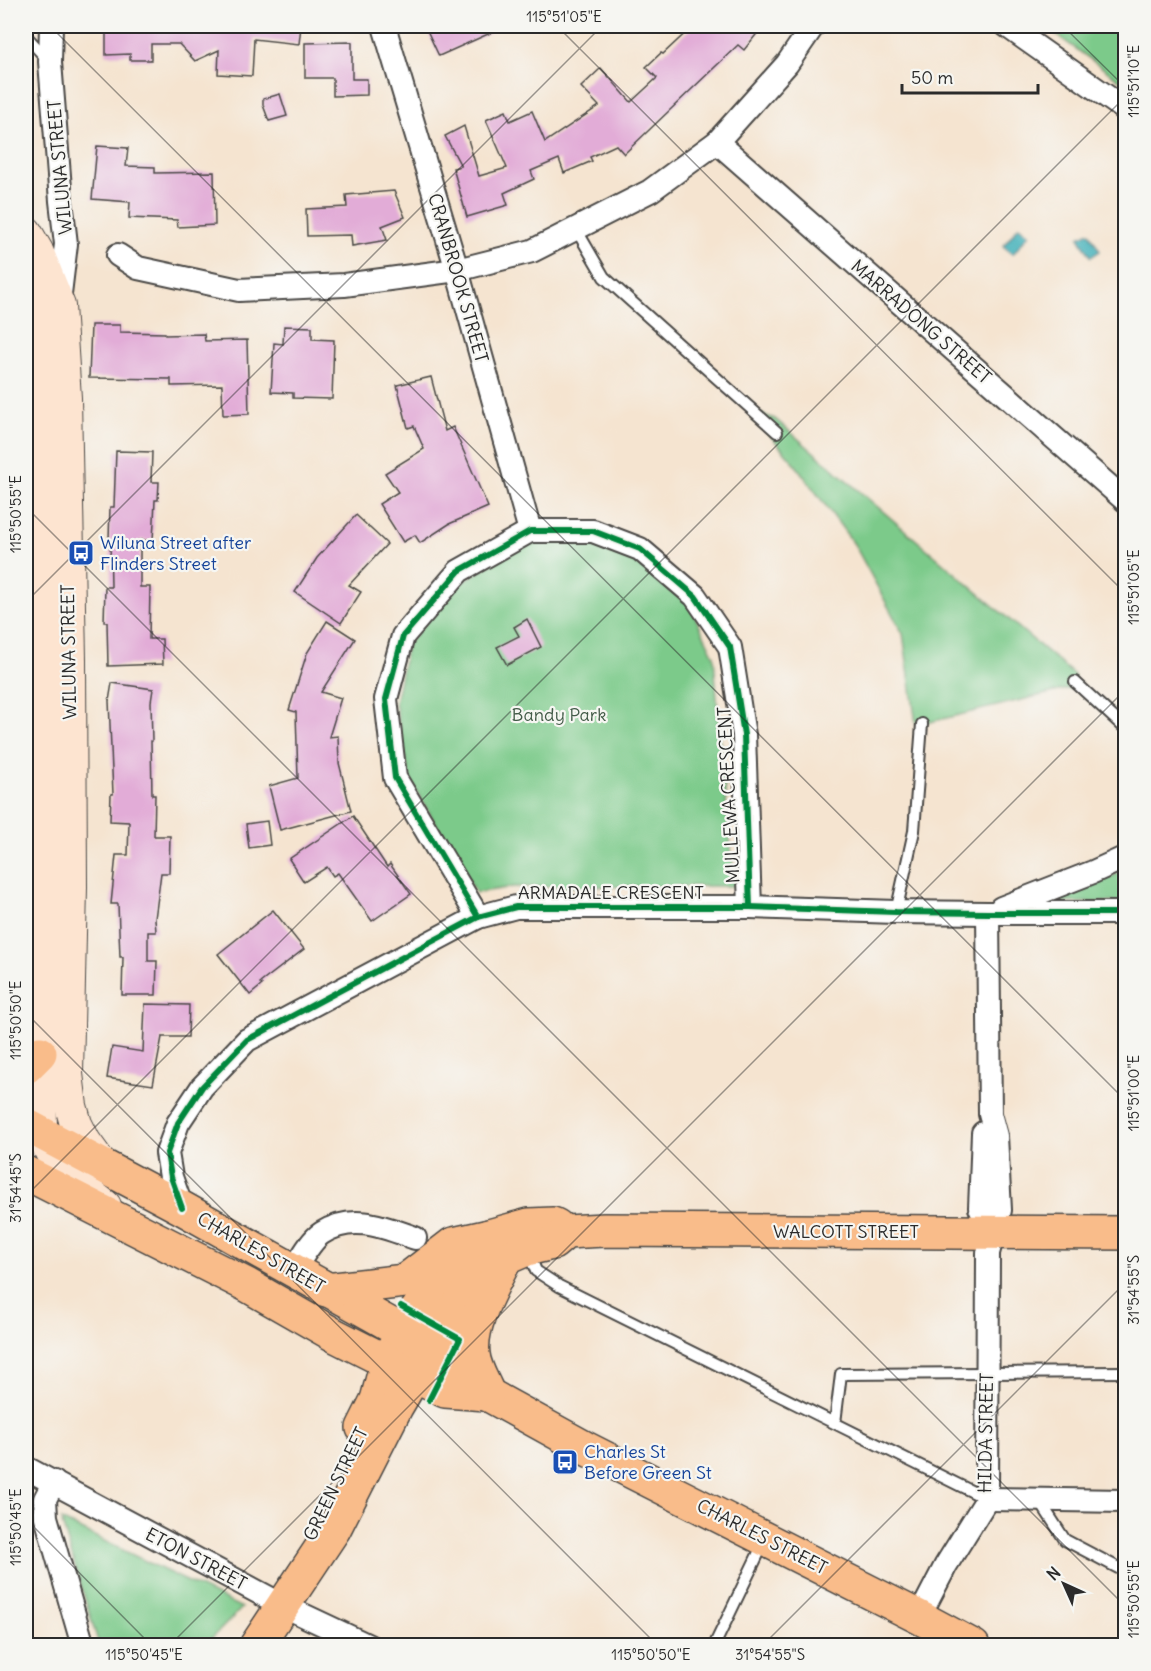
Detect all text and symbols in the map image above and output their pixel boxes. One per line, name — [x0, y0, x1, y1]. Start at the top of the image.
text: 115°51'05"E — [526, 7, 602, 26]
text: 115°51'10"E — [1124, 44, 1143, 117]
scale bar — [902, 57, 1038, 95]
text: 50 m — [911, 66, 953, 89]
street label: WILUNA STREET — [42, 99, 77, 236]
street label: CRANBROOK STREET — [423, 191, 494, 365]
street label: MARRADONG STREET — [846, 254, 996, 389]
text: 115°50'55"E — [6, 475, 25, 553]
place label: Wiluna Street after Flinders Street — [100, 531, 252, 575]
bus stop icon: Wiluna Street after Flinders Street — [66, 538, 96, 568]
text: 115°51'05"E — [1124, 549, 1143, 625]
street label: WILUNA STREET — [56, 584, 81, 720]
park label: Bandy Park — [512, 703, 606, 726]
street label: MULLEWA CRESCENT — [712, 706, 745, 884]
street label: ARMADALE CRESCENT — [518, 881, 704, 904]
text: 115°50'50"E — [6, 980, 25, 1060]
text: 115°51'00"E — [1124, 1054, 1143, 1131]
text: 31°54'45"S — [6, 1153, 25, 1223]
street label: CHARLES STREET — [193, 1207, 329, 1298]
street label: WALCOTT STREET — [773, 1220, 919, 1243]
text: 31°54'55"S — [1124, 1255, 1143, 1325]
street label: HILDA STREET — [973, 1373, 998, 1493]
street label: GREEN STREET — [298, 1423, 373, 1544]
place label: Charles St Before Green St — [584, 1440, 712, 1484]
bus stop icon: Charles St Before Green St — [550, 1447, 580, 1477]
text: 115°50'45"E — [6, 1488, 25, 1566]
street label: CHARLES STREET — [693, 1494, 831, 1579]
street label: ETON STREET — [142, 1522, 251, 1595]
north arrow — [1034, 1554, 1094, 1614]
text: 115°50'55"E — [1124, 1560, 1143, 1638]
text: N — [1042, 1562, 1064, 1584]
text: 115°50'45"E — [105, 1645, 183, 1664]
text: 115°50'50"E — [611, 1645, 691, 1664]
text: 31°54'55"S — [735, 1645, 805, 1664]

